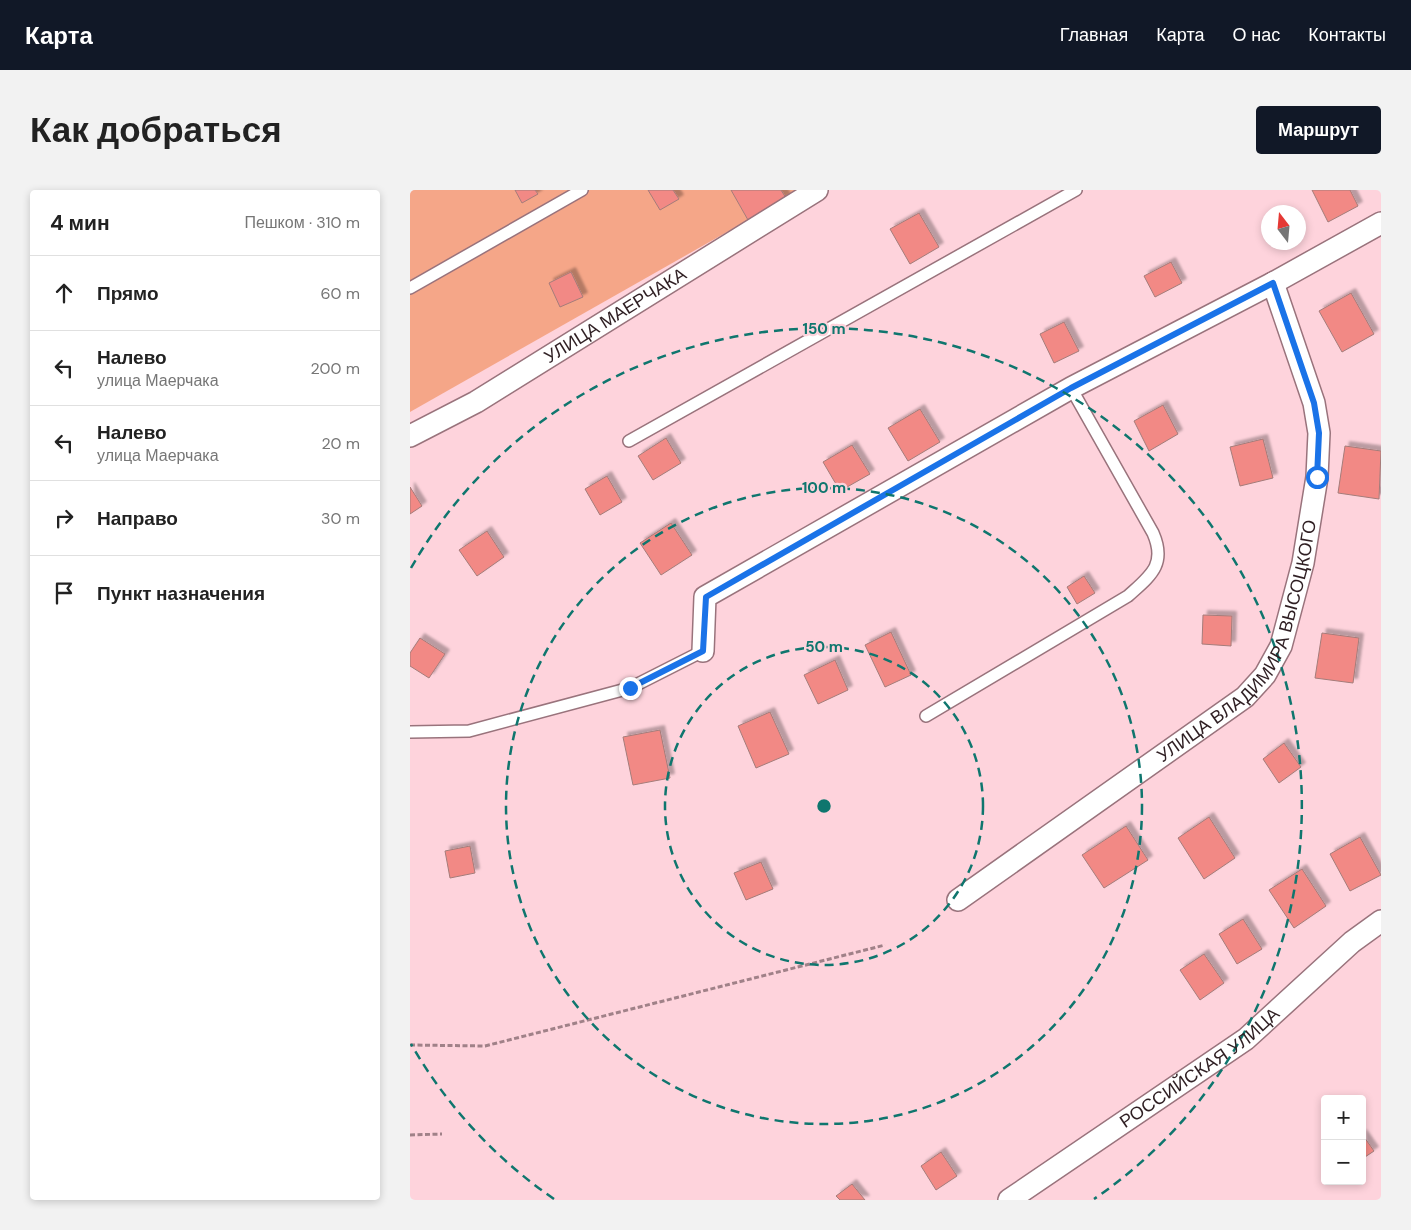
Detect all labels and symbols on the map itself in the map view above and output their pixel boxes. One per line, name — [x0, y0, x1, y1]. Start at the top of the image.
north arrow — [1261, 205, 1306, 250]
street label: УЛИЦА МАЕРЧАКА — [539, 262, 691, 369]
text: 150 m — [803, 319, 846, 339]
route start — [1306, 466, 1329, 489]
text: 100 m — [802, 478, 846, 498]
street label: УЛИЦА ВЛАДИМИРА ВЫСОЦКОГО — [1152, 518, 1322, 768]
text: 50 m — [805, 637, 843, 657]
route end — [619, 677, 642, 700]
centre of rings — [815, 797, 833, 815]
street label: РОССИЙСКАЯ УЛИЦА — [1115, 1002, 1285, 1133]

